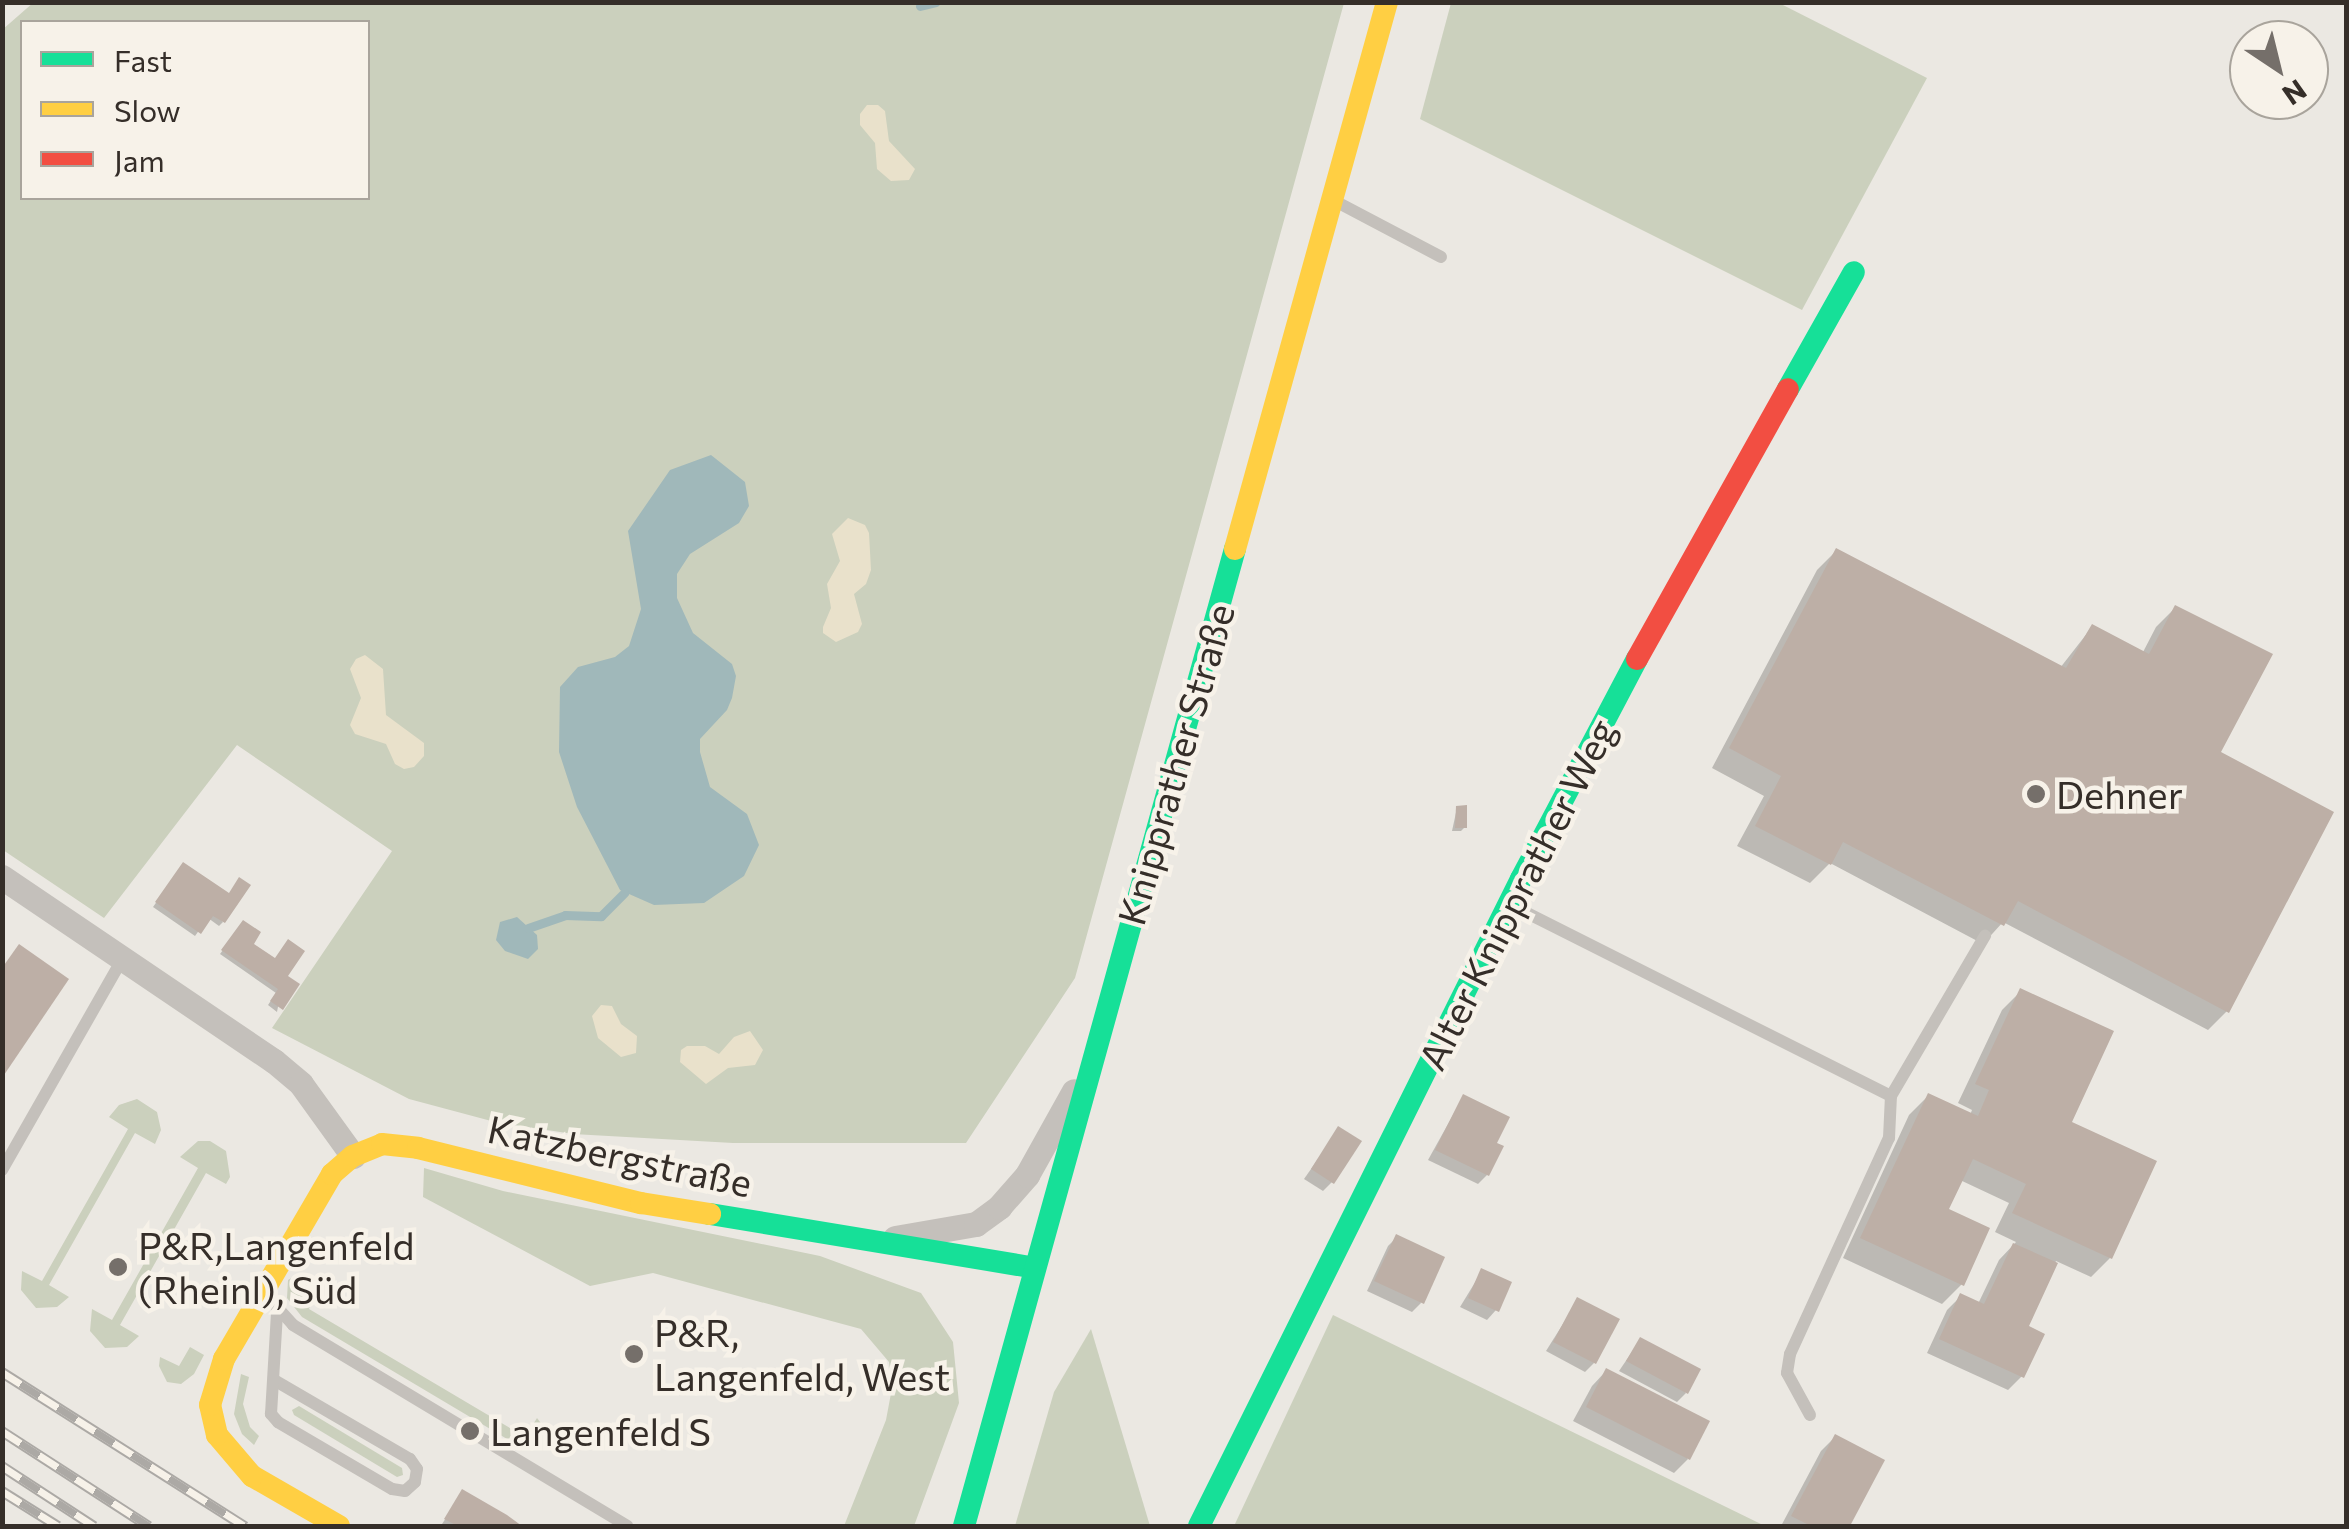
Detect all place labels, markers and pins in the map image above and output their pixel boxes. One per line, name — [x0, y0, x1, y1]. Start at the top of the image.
place label: Dehner — [2056, 771, 2183, 817]
marker: Dehner — [2025, 783, 2047, 805]
place label: P&R,Langenfeld (Rheinl), Süd — [138, 1222, 414, 1312]
marker: P&R,Langenfeld (Rheinl), Süd — [107, 1256, 129, 1278]
place label: P&R, Langenfeld, West — [654, 1309, 950, 1398]
marker: P&R, Langenfeld, West — [623, 1343, 645, 1365]
place label: Langenfeld S — [490, 1408, 711, 1454]
marker: Langenfeld S — [459, 1420, 481, 1442]

